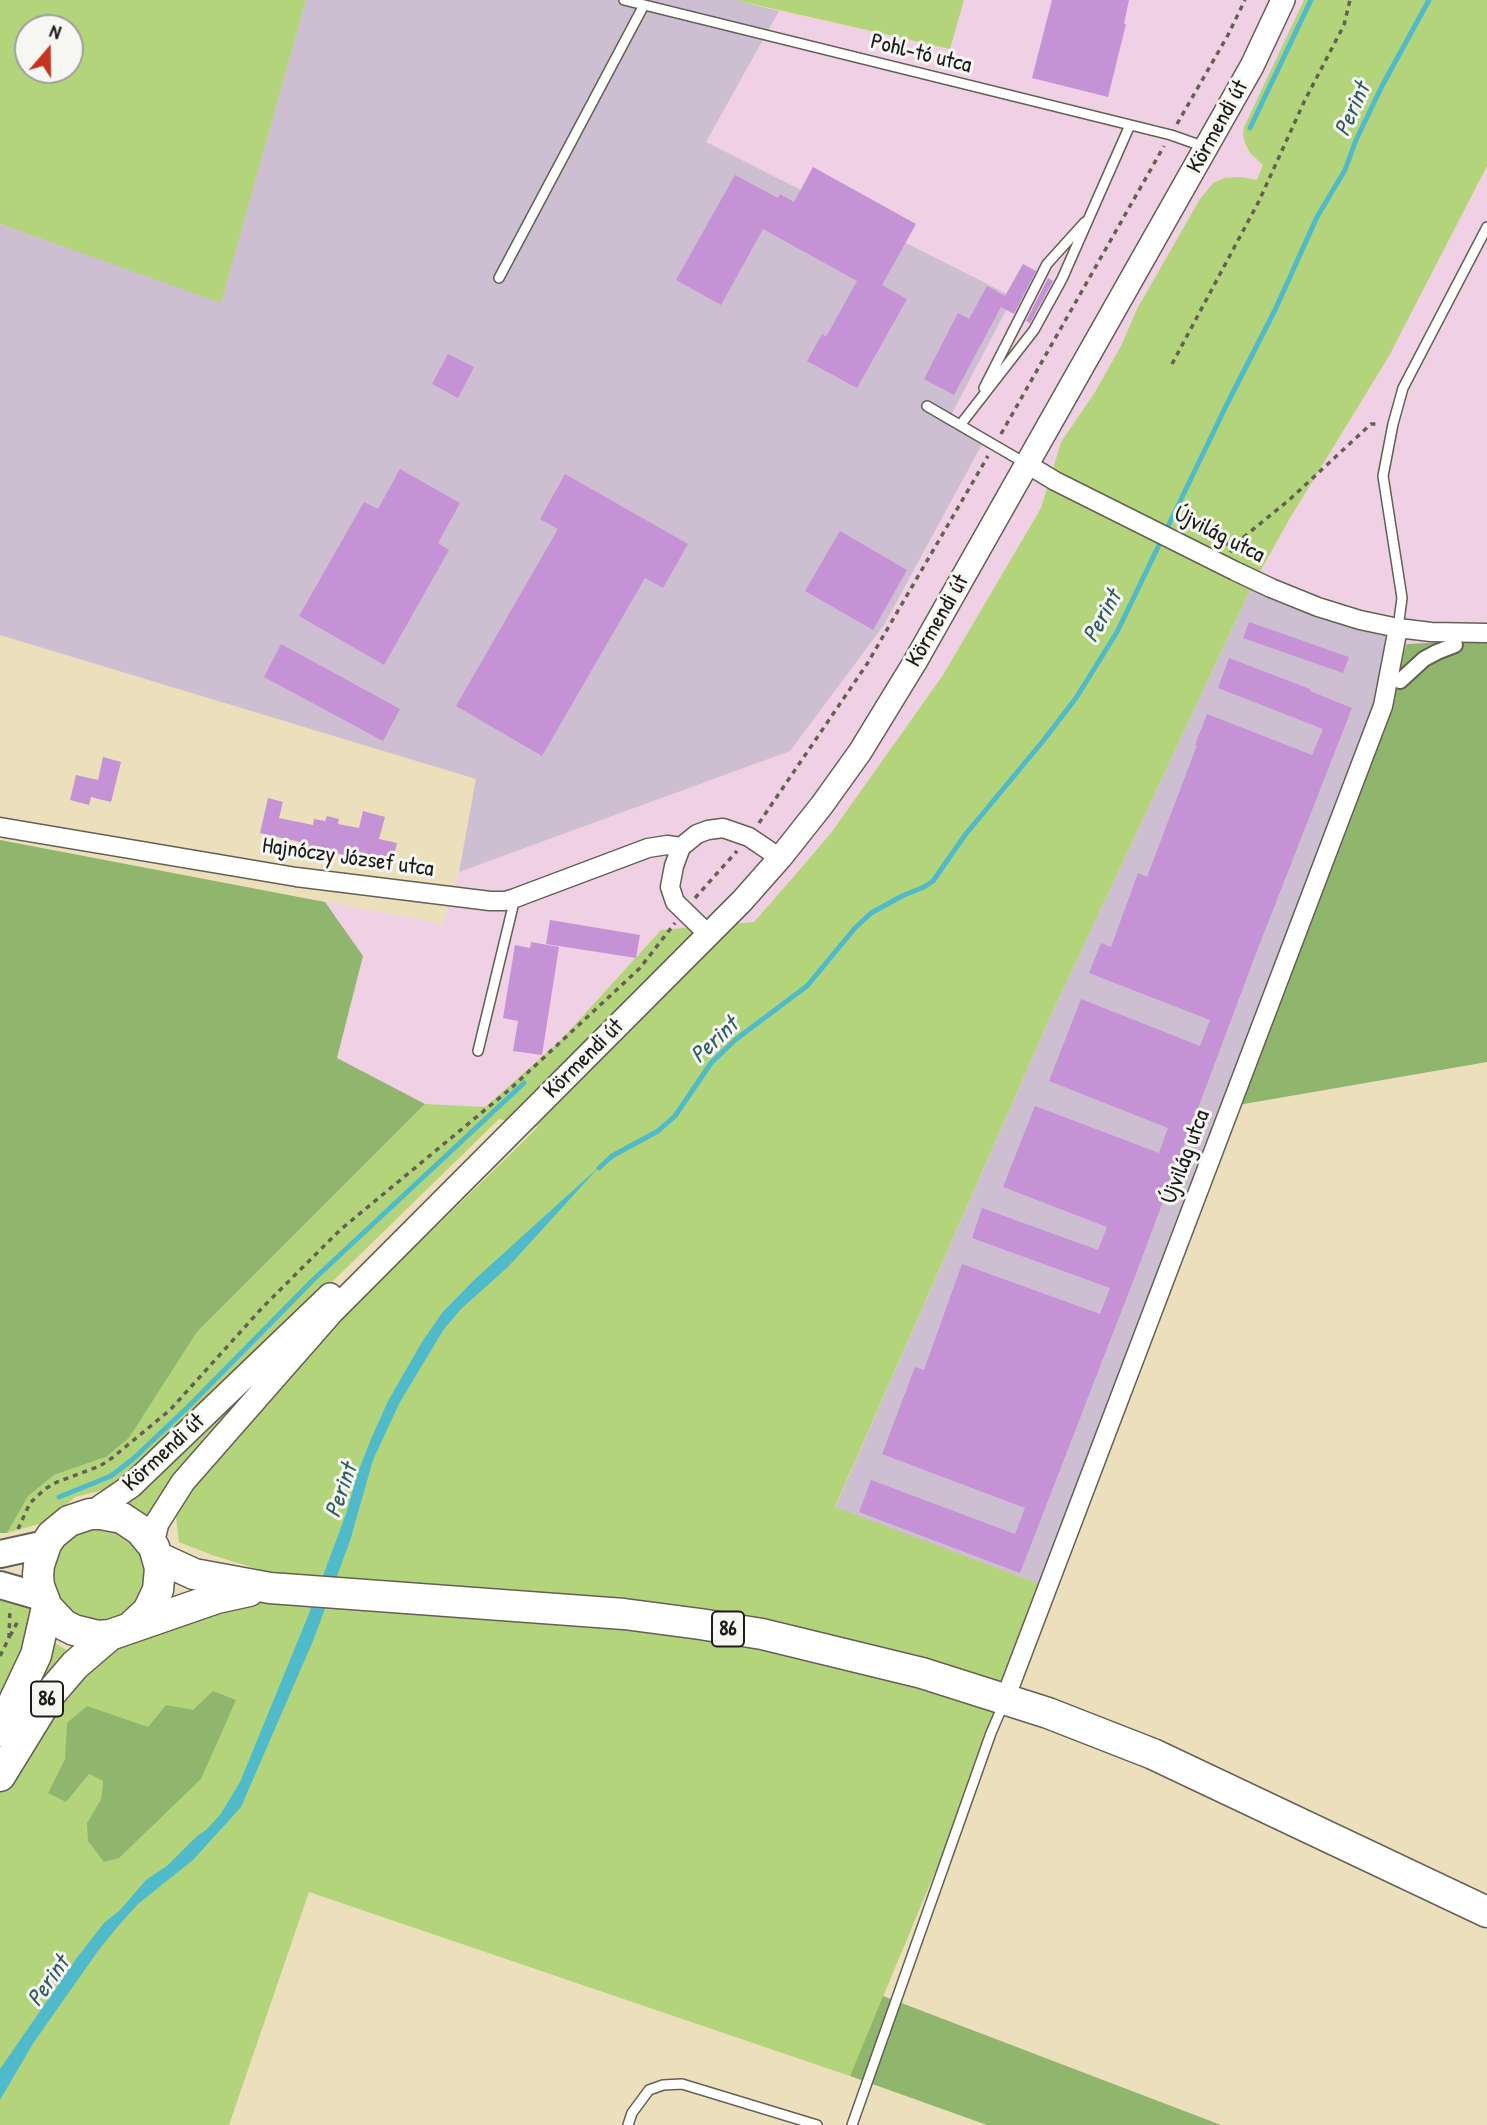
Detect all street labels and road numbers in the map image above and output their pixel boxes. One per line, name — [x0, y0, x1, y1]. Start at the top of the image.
street label: Pohl-tó utca — [868, 28, 974, 80]
street label: Körmendi út — [1181, 76, 1255, 178]
street label: Újvilág utca — [1169, 500, 1269, 570]
street label: Körmendi út — [901, 570, 975, 672]
street label: Hajnóczy József utca — [260, 832, 436, 884]
street label: Körmendi út — [538, 1013, 630, 1105]
street label: Újvilág utca — [1156, 1106, 1216, 1208]
street label: Körmendi út — [117, 1408, 211, 1498]
road number: 86 — [712, 1612, 744, 1646]
road number: 86 — [31, 1682, 63, 1716]

